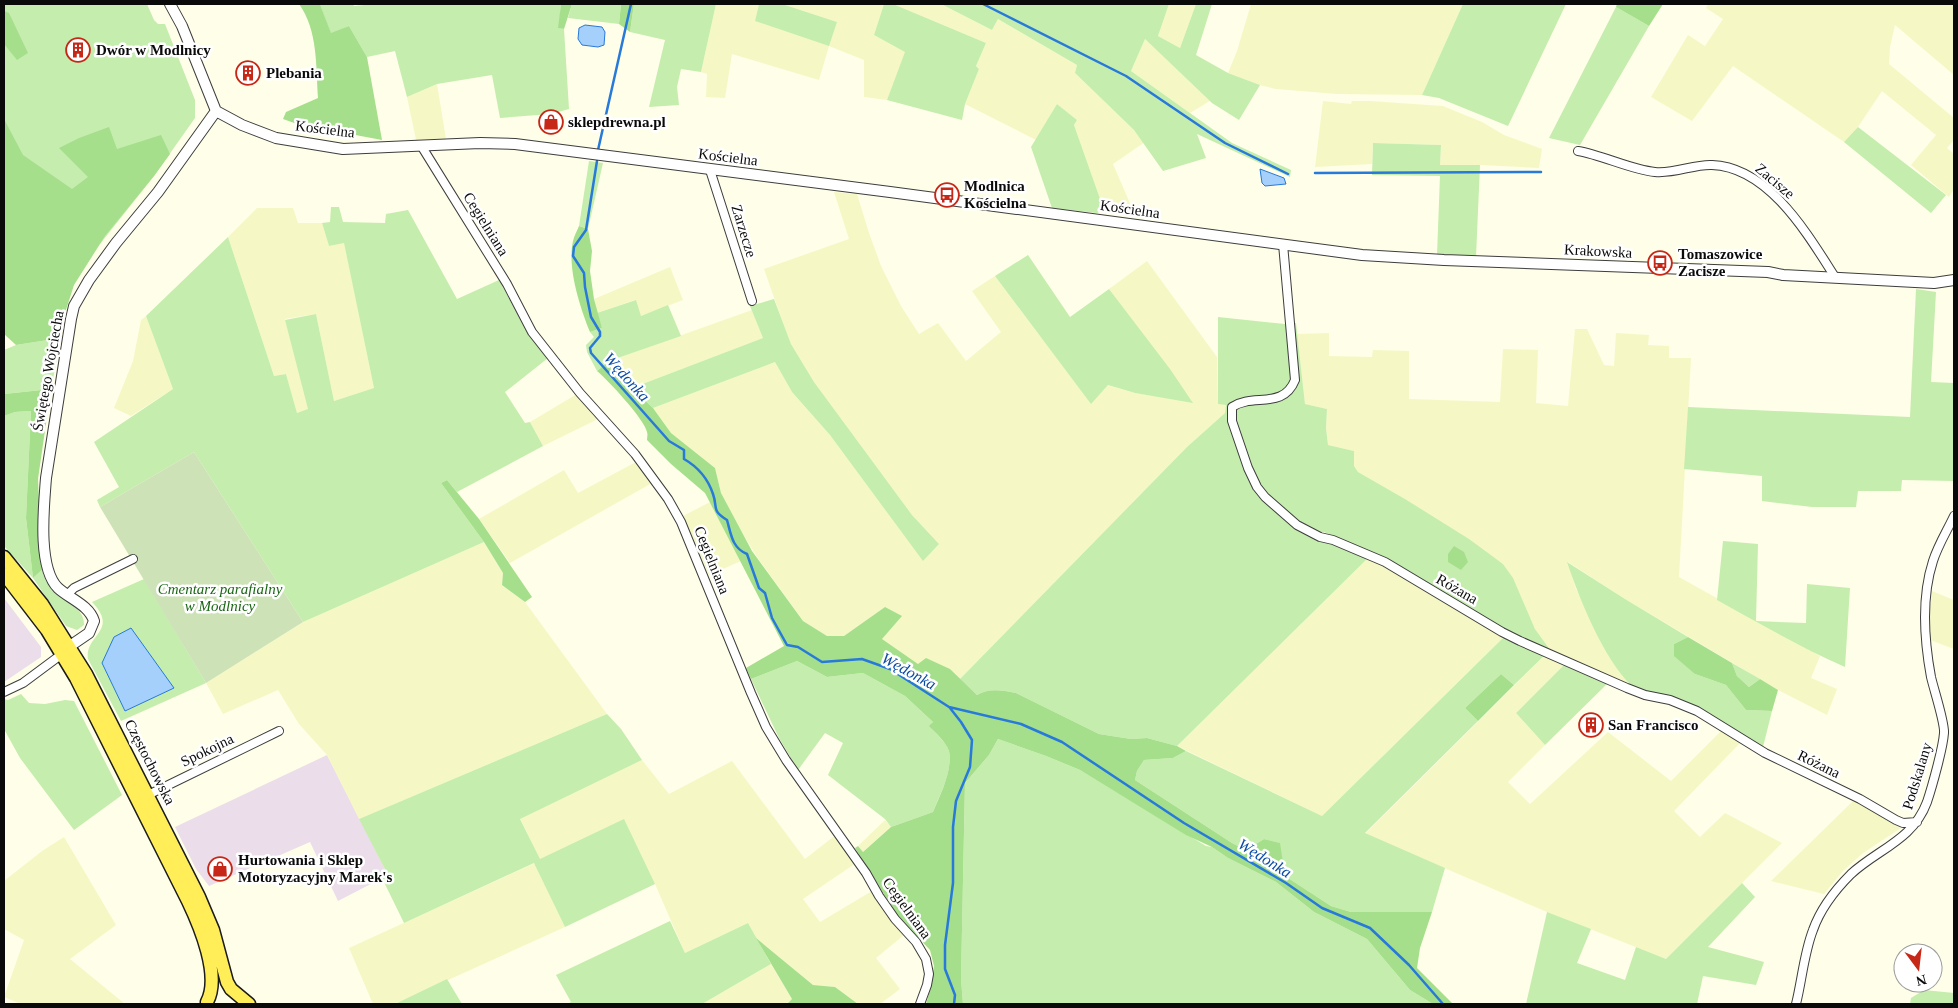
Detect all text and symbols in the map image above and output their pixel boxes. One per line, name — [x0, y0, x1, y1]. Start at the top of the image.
building icon: Dwór w Modlnicy — [65, 37, 91, 63]
place label: Dwór w Modlnicy — [96, 42, 211, 58]
building icon: Plebania — [235, 60, 261, 86]
place label: Plebania — [266, 65, 322, 81]
shop icon: sklepdrewna.pl — [538, 109, 564, 135]
place label: sklepdrewna.pl — [568, 114, 666, 130]
street label: Kościelna — [294, 117, 356, 141]
street label: Kościelna — [697, 145, 759, 169]
street label: Zacisze — [1752, 160, 1798, 202]
place label: Modlnica Kościelna — [964, 178, 1027, 211]
bus stop icon: Modlnica Kościelna — [934, 182, 960, 208]
street label: Cegielniana — [460, 189, 512, 259]
street label: Kościelna — [1099, 197, 1161, 221]
street label: Zarzecze — [728, 203, 760, 260]
street label: Krakowska — [1563, 241, 1633, 261]
place label: Tomaszowice Zacisze — [1678, 246, 1763, 279]
bus stop icon: Tomaszowice Zacisze — [1647, 250, 1673, 276]
street label: Świętego Wojciecha — [30, 309, 67, 433]
water label: Wędonka — [600, 349, 653, 405]
street label: Cegielniana — [691, 524, 733, 597]
street label: Różana — [1434, 571, 1481, 607]
park label: Cmentarz parafialny w Modlnicy — [158, 581, 283, 614]
water label: Wędonka — [878, 649, 939, 694]
building icon: San Francisco — [1578, 712, 1604, 738]
street label: Częstochowska — [122, 717, 178, 808]
place label: San Francisco — [1608, 717, 1698, 733]
street label: Spokojna — [178, 730, 236, 770]
street label: Podskalany — [1899, 740, 1935, 811]
street label: Różana — [1795, 747, 1843, 781]
water label: Wędonka — [1235, 835, 1295, 882]
place label: Hurtowania i Sklep Motoryzacyjny Marek's — [238, 852, 392, 885]
shop icon: Hurtowania i Sklep Motoryzacyjny Marek's — [207, 856, 233, 882]
street label: Cegielniana — [879, 874, 935, 942]
north arrow — [1893, 943, 1943, 993]
text: N — [1914, 972, 1928, 989]

